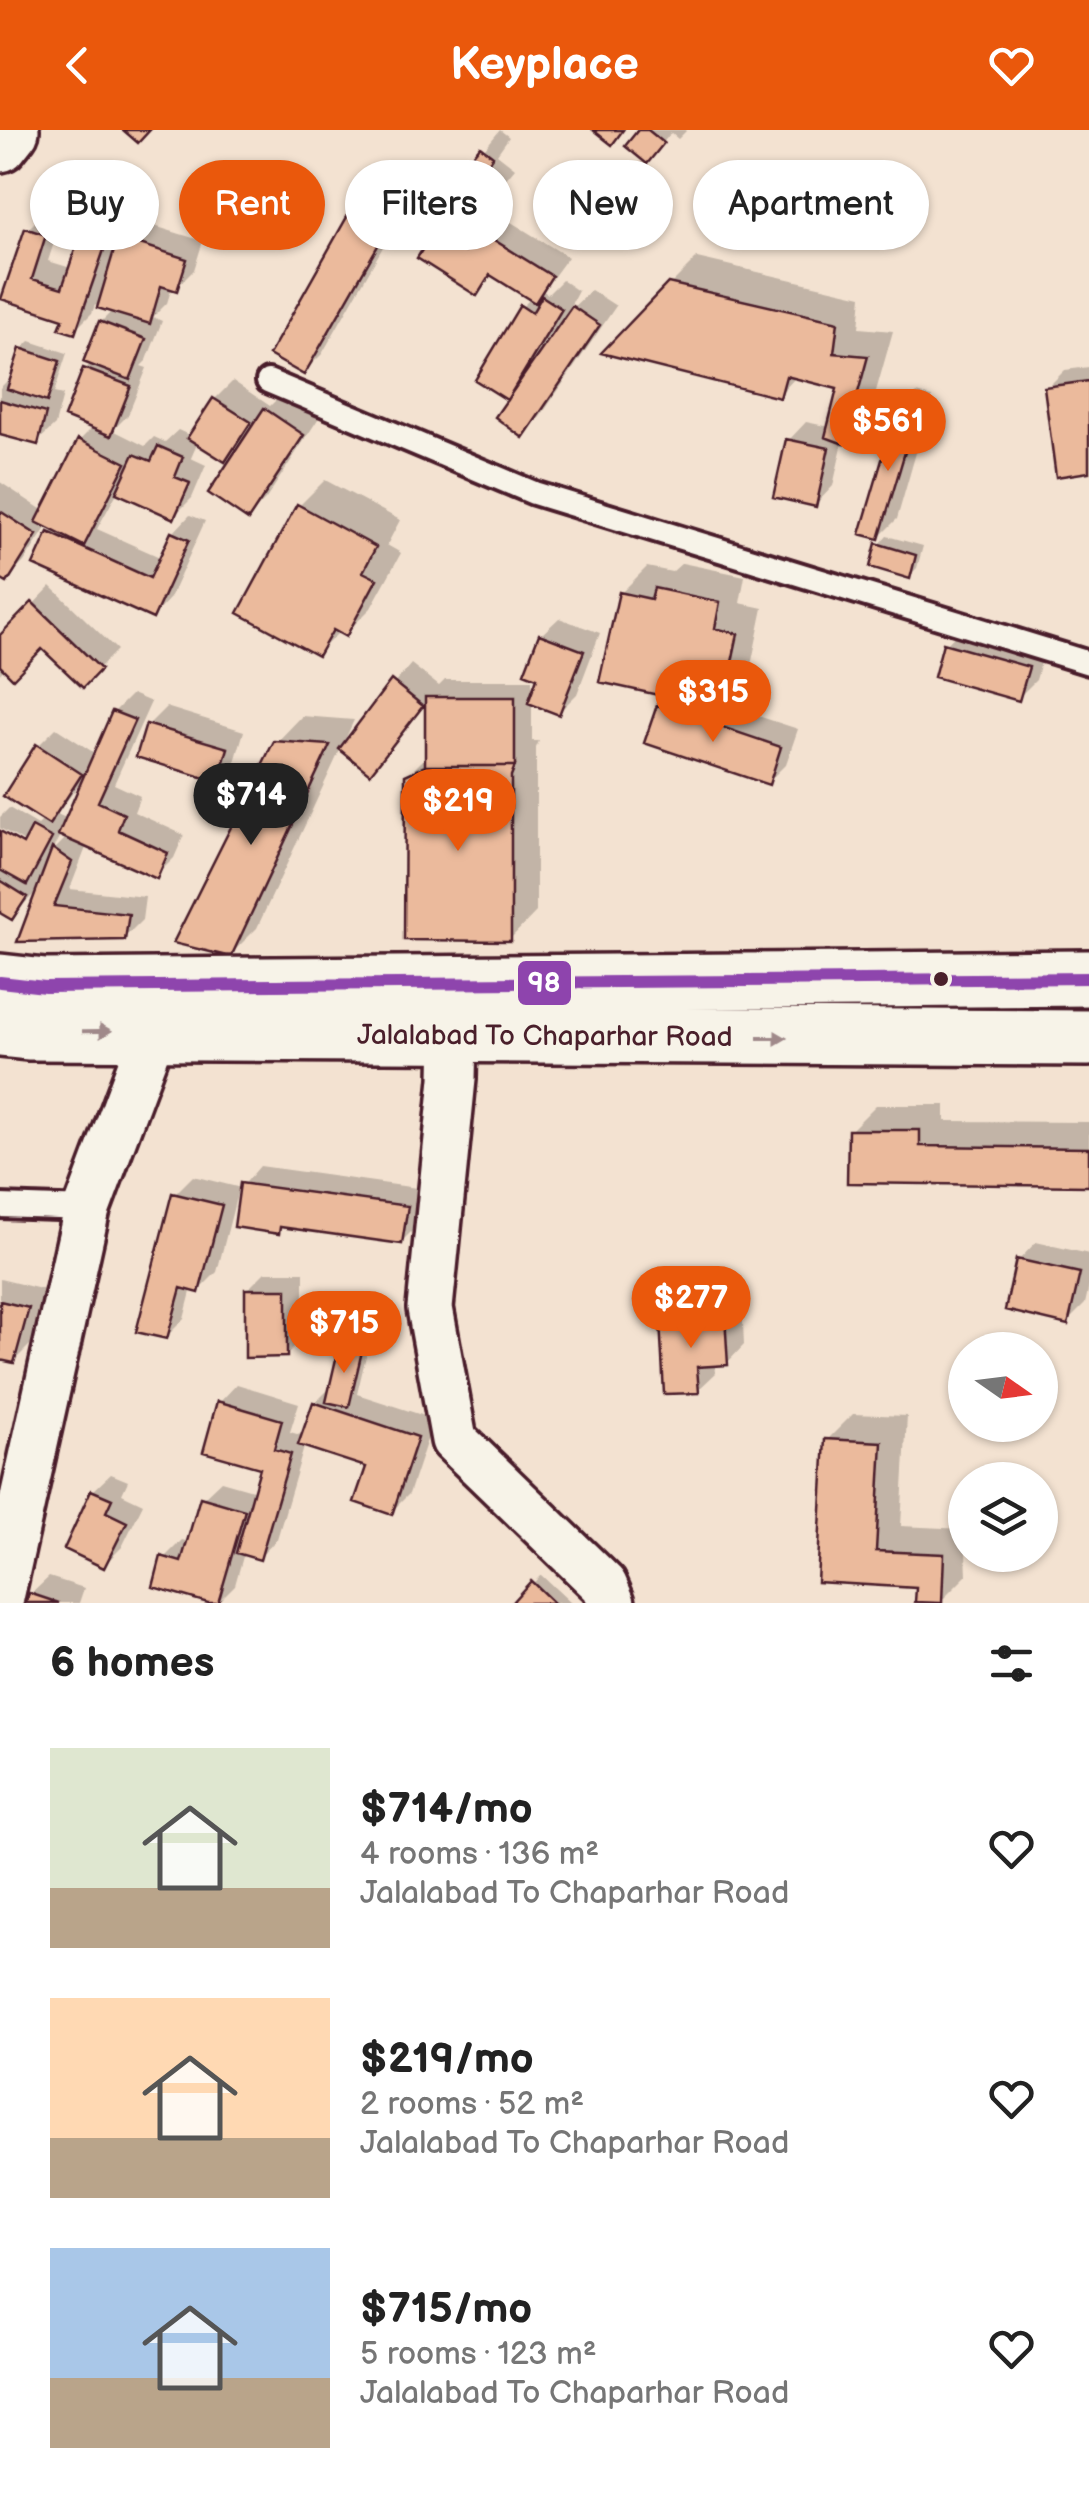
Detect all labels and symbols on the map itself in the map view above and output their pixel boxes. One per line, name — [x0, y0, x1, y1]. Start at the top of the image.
pin: $561 — [829, 389, 947, 474]
pin: $315 — [654, 660, 772, 745]
pin: $714 — [192, 763, 310, 848]
pin: $219 — [399, 769, 517, 854]
line badge: 98 — [516, 959, 573, 1007]
text: 98 — [527, 967, 561, 1000]
unlabelled marker — [931, 969, 951, 989]
street label: Jalalabad To Chaparhar Road — [357, 1019, 733, 1054]
one-way arrow — [82, 1023, 114, 1039]
one-way arrow — [757, 1030, 789, 1046]
pin: $277 — [632, 1266, 750, 1351]
pin: $715 — [285, 1291, 403, 1376]
north arrow — [948, 1332, 1058, 1442]

